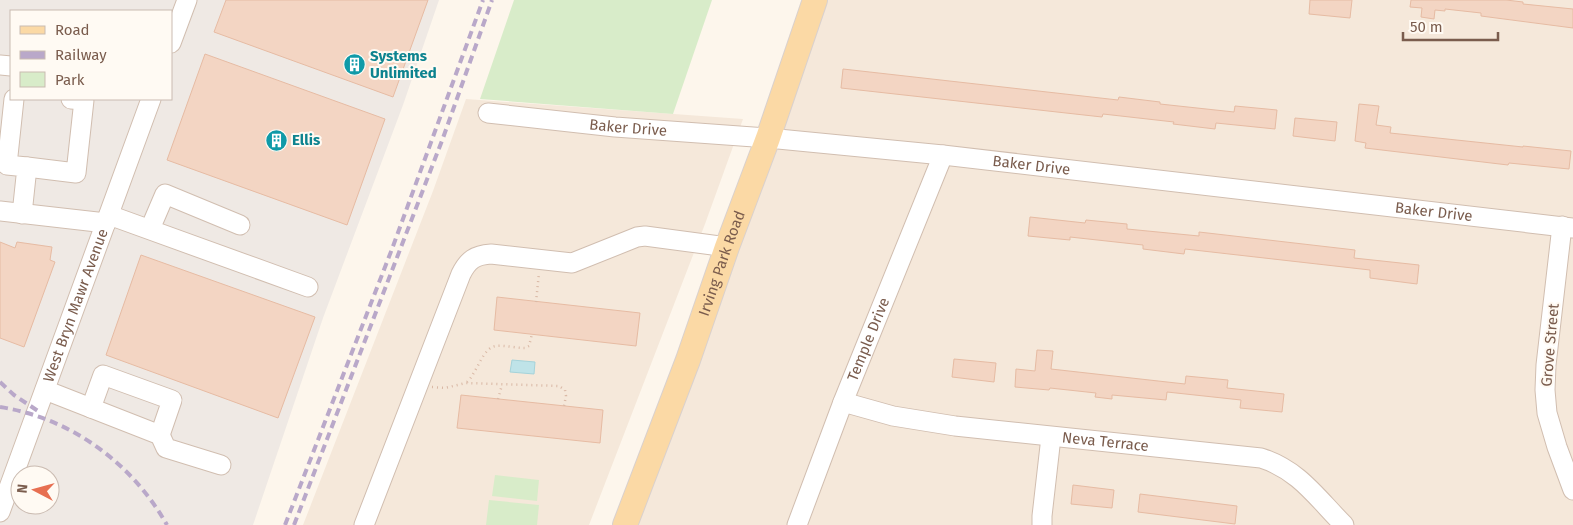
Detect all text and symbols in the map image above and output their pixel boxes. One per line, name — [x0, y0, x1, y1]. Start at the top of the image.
legend — [10, 10, 172, 100]
scale bar — [1403, 10, 1498, 42]
text: 50 m — [1410, 18, 1443, 36]
text: Road — [55, 21, 90, 39]
text: Railway — [55, 46, 107, 64]
place label: Systems Unlimited — [370, 47, 437, 82]
building icon: Systems Unlimited — [342, 53, 366, 77]
text: Park — [55, 71, 85, 89]
street label: Baker Drive — [588, 115, 668, 140]
building icon: Ellis — [264, 128, 288, 152]
place label: Ellis — [292, 131, 320, 149]
street label: Baker Drive — [992, 152, 1071, 179]
street label: Baker Drive — [1394, 198, 1474, 225]
street label: Irving Park Road — [695, 208, 749, 318]
street label: West Bryn Mawr Avenue — [39, 226, 112, 385]
street label: Temple Drive — [843, 295, 893, 384]
street label: Grove Street — [1537, 302, 1563, 387]
street label: Neva Terrace — [1061, 428, 1150, 455]
north arrow — [10, 465, 60, 515]
text: N — [14, 483, 32, 494]

